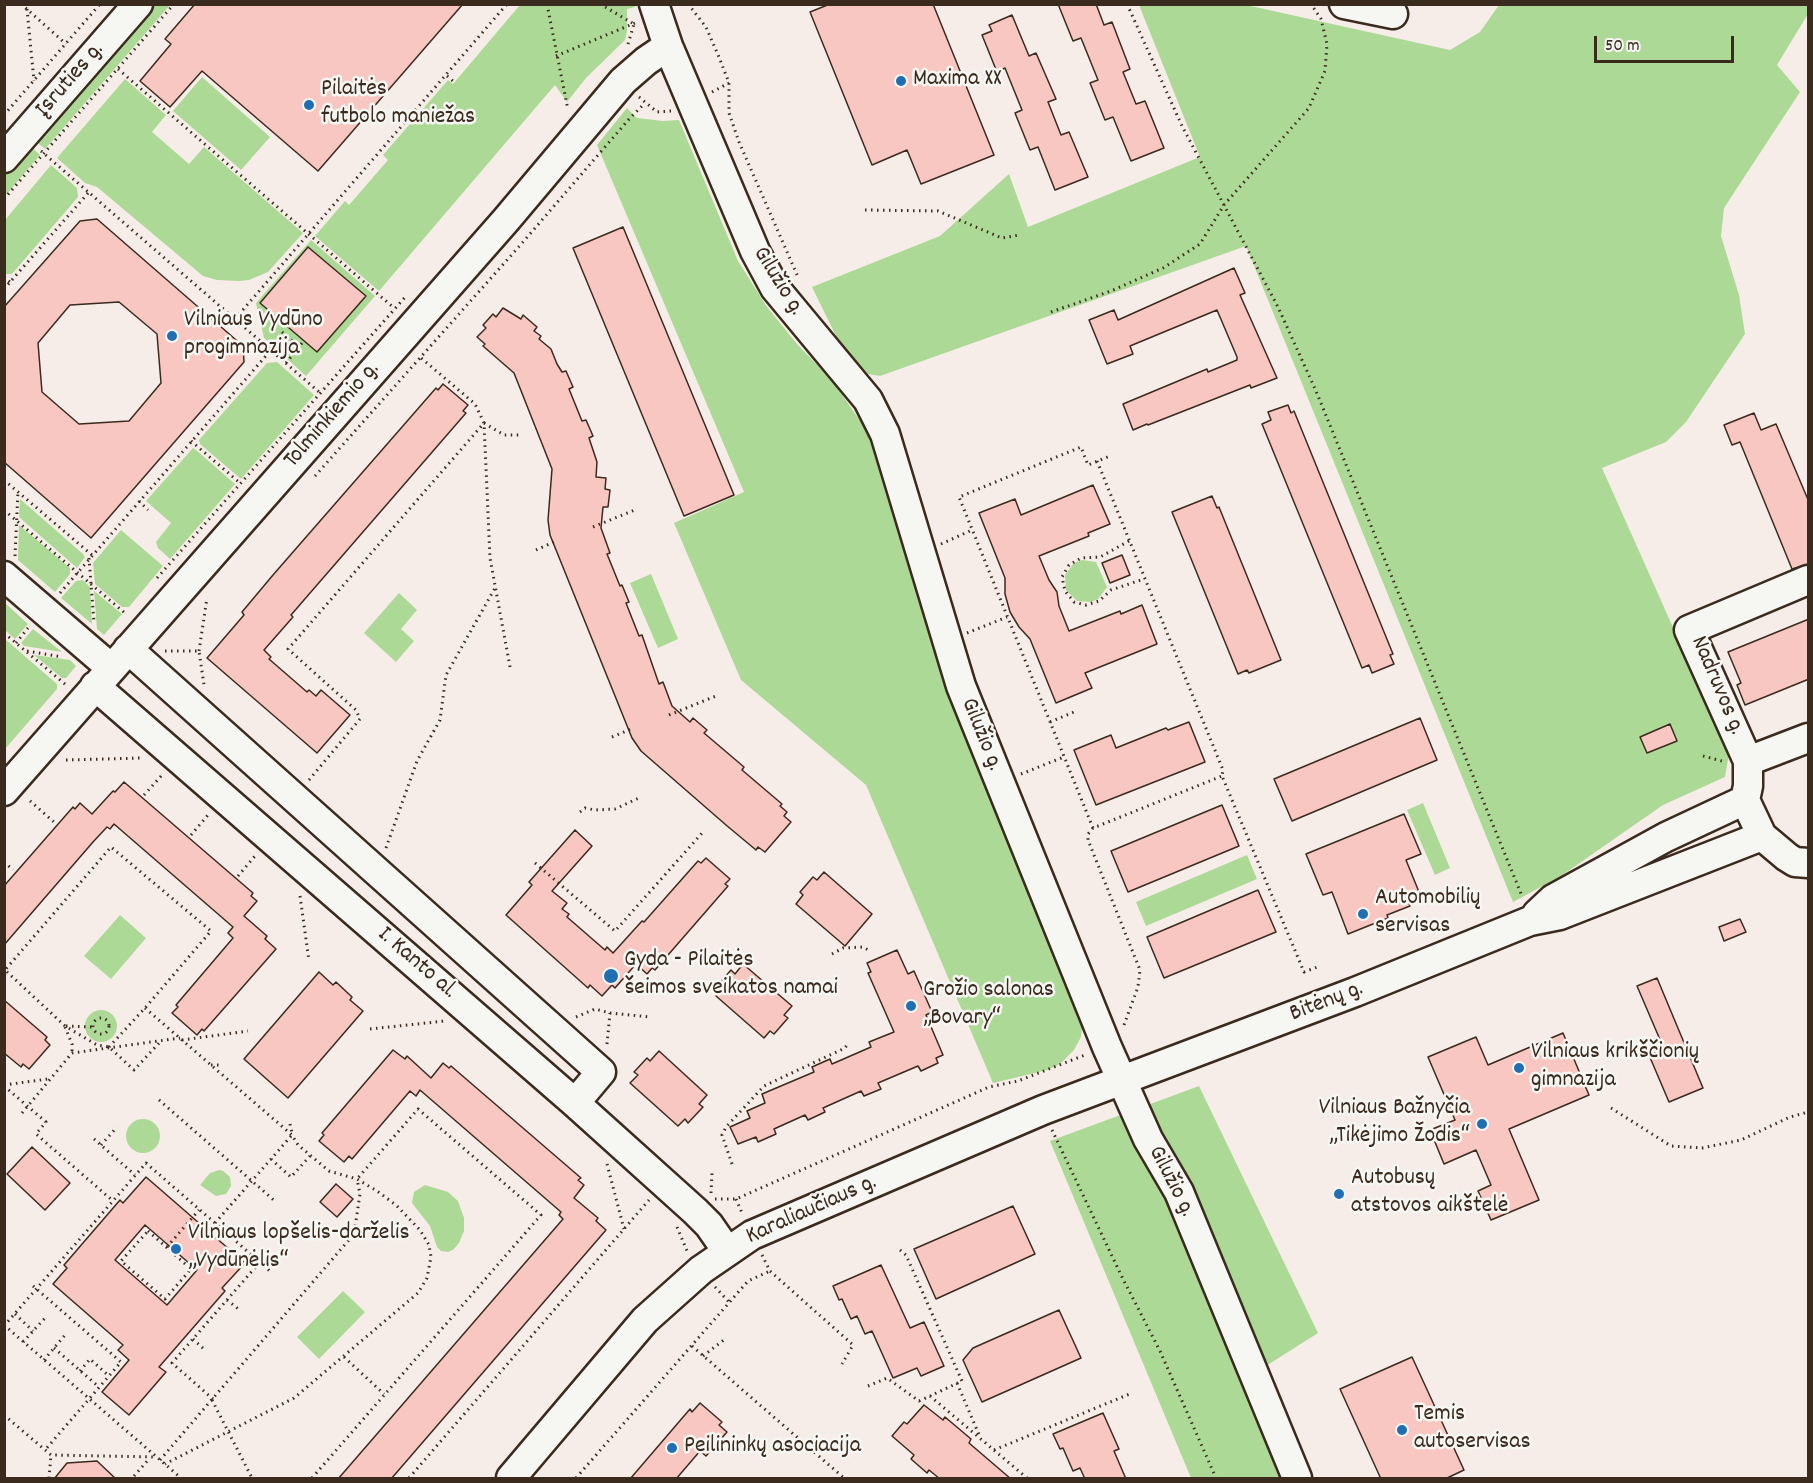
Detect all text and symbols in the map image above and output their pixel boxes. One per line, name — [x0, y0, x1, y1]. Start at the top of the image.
scale bar — [1597, 24, 1736, 62]
text: 50 m — [1605, 34, 1640, 59]
street label: Įsruties g. — [30, 37, 112, 125]
place label: Maxima XX — [913, 67, 1002, 95]
marker: Maxima XX — [894, 74, 908, 88]
place label: Pilaitės futbolo maniežas — [321, 77, 475, 133]
marker: Pilaitės futbolo maniežas — [302, 98, 316, 112]
street label: Gilužio g. — [745, 242, 809, 322]
place label: Vilniaus Vydūno progimnazija — [184, 308, 323, 364]
marker: Vilniaus Vydūno progimnazija — [165, 329, 179, 343]
street label: Tolminkiemio g. — [279, 357, 387, 475]
street label: Nadruvos g. — [1682, 632, 1750, 740]
street label: Gilužio g. — [952, 694, 1008, 776]
place label: Automobilių servisas — [1375, 886, 1480, 942]
marker: Automobilių servisas — [1356, 907, 1370, 921]
street label: I. Kanto al. — [370, 922, 462, 1006]
place label: Gyda - Pilaitės šeimos sveikatos namai — [624, 948, 838, 1004]
marker: Gyda - Pilaitės šeimos sveikatos namai — [602, 967, 620, 985]
street label: Bitėnų g. — [1286, 976, 1368, 1030]
place label: Grožio salonas „Bovary“ — [923, 978, 1054, 1034]
marker: Grožio salonas „Bovary“ — [904, 999, 918, 1013]
place label: Vilniaus krikščionių gimnazija — [1531, 1040, 1699, 1096]
marker: Vilniaus krikščionių gimnazija — [1512, 1061, 1526, 1075]
place label: Vilniaus Bažnyčia „Tikėjimo Žodis“ — [1319, 1096, 1470, 1152]
marker: Vilniaus Bažnyčia „Tikėjimo Žodis“ — [1475, 1117, 1489, 1131]
street label: Gilužio g. — [1140, 1142, 1200, 1222]
place label: Autobusų atstovos aikštelė — [1351, 1166, 1508, 1222]
street label: Karaliaučiaus g. — [742, 1169, 882, 1253]
marker: Autobusų atstovos aikštelė — [1332, 1187, 1346, 1201]
place label: Vilniaus lopšelis-darželis „Vydūnėlis“ — [188, 1221, 410, 1277]
marker: Vilniaus lopšelis-darželis „Vydūnėlis“ — [169, 1242, 183, 1256]
place label: Temis autoservisas — [1414, 1402, 1531, 1458]
marker: Temis autoservisas — [1395, 1423, 1409, 1437]
place label: Peilininkų asociacija — [684, 1434, 861, 1462]
marker: Peilininkų asociacija — [665, 1441, 679, 1455]

